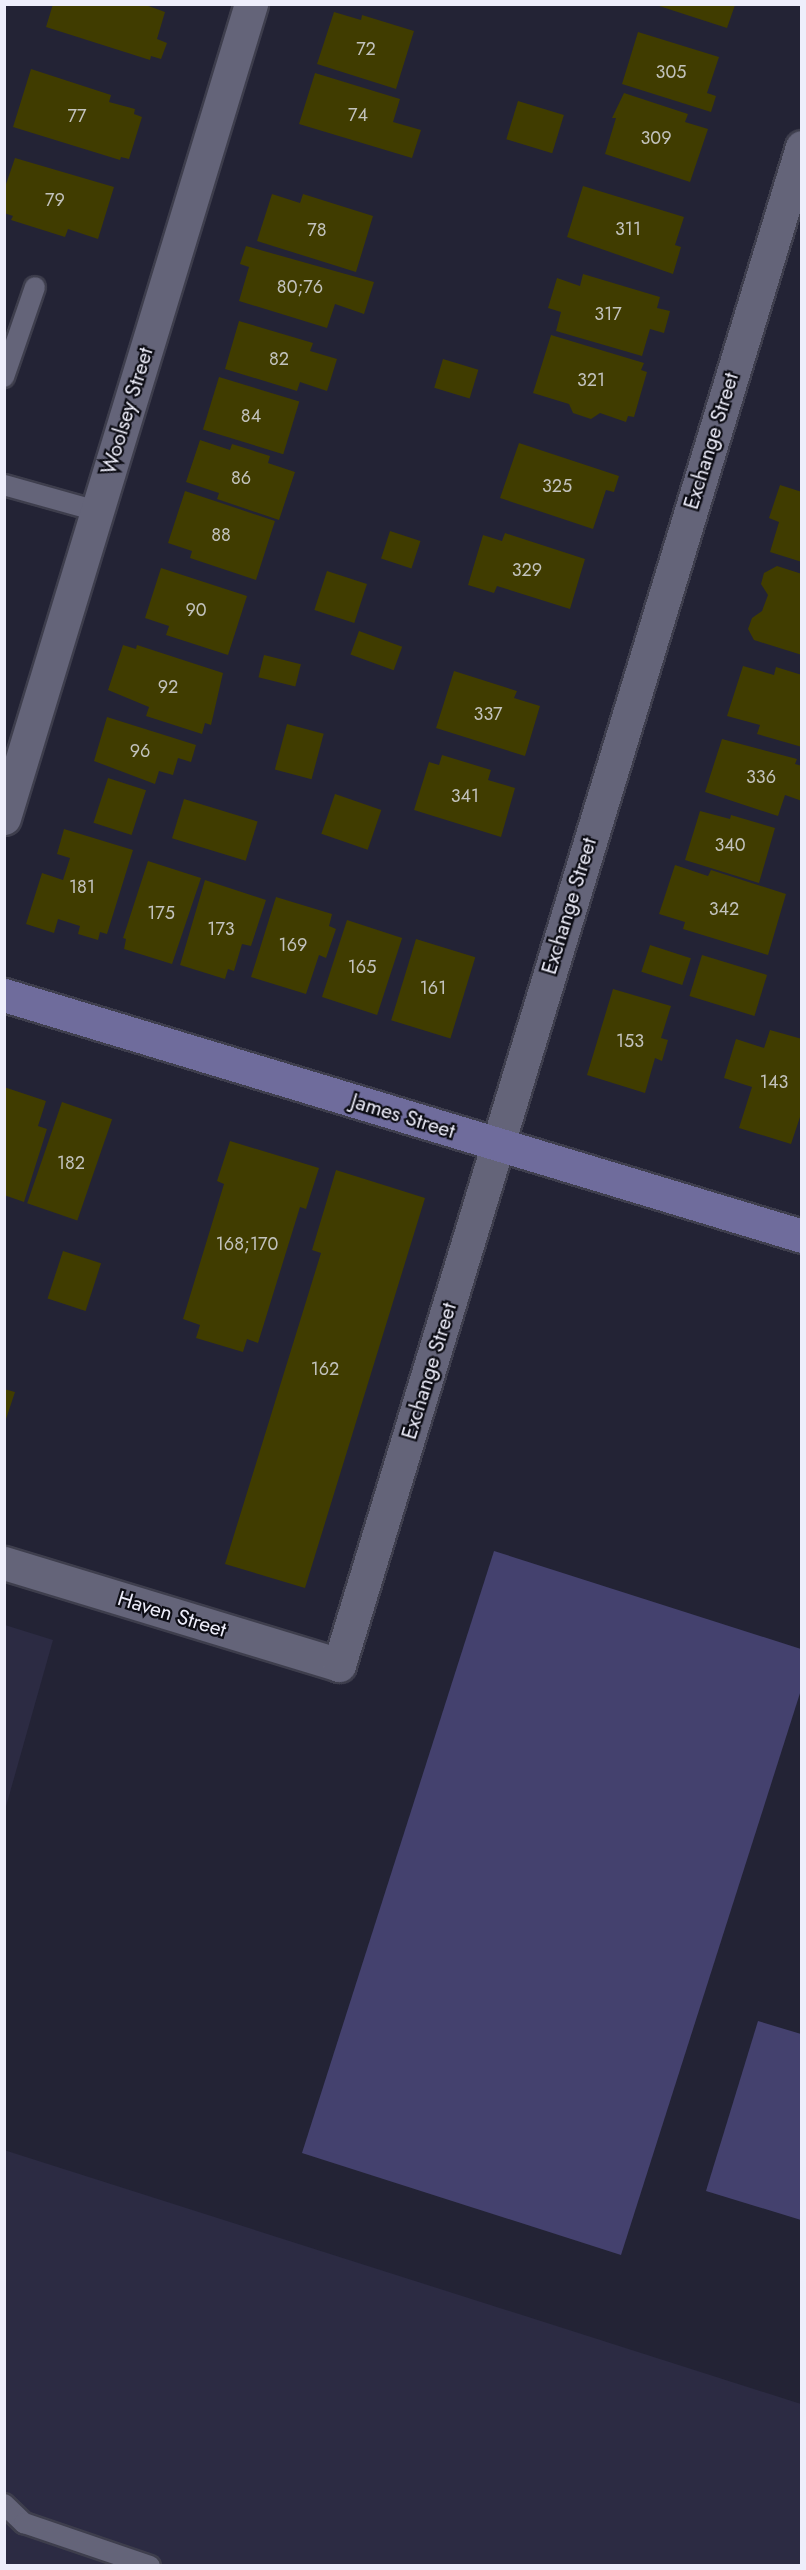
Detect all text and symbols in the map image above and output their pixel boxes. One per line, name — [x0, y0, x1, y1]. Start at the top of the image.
house number: 72 — [356, 38, 376, 60]
house number: 305 — [656, 61, 686, 83]
house number: 74 — [348, 104, 368, 126]
house number: 77 — [68, 105, 86, 127]
house number: 309 — [641, 127, 671, 149]
house number: 79 — [45, 189, 65, 211]
house number: 311 — [615, 218, 641, 240]
house number: 78 — [307, 219, 327, 241]
house number: 80;76 — [277, 276, 323, 298]
house number: 317 — [594, 303, 622, 325]
street label: Woolsey Street — [96, 344, 158, 478]
house number: 82 — [269, 348, 289, 370]
house number: 321 — [577, 369, 605, 391]
street label: Exchange Street — [678, 370, 744, 512]
house number: 84 — [241, 405, 261, 427]
house number: 86 — [231, 467, 251, 489]
house number: 325 — [542, 475, 572, 497]
house number: 88 — [211, 524, 231, 546]
house number: 329 — [512, 559, 542, 581]
house number: 90 — [185, 599, 207, 621]
house number: 92 — [158, 676, 178, 698]
house number: 337 — [474, 703, 502, 725]
house number: 96 — [130, 740, 150, 762]
house number: 336 — [746, 766, 776, 788]
house number: 341 — [451, 785, 479, 807]
house number: 340 — [714, 834, 746, 856]
street label: Exchange Street — [536, 835, 602, 977]
house number: 181 — [69, 876, 95, 898]
house number: 342 — [709, 898, 739, 920]
house number: 175 — [147, 902, 175, 924]
house number: 173 — [207, 918, 235, 940]
house number: 169 — [279, 934, 307, 956]
house number: 165 — [348, 956, 376, 978]
house number: 161 — [420, 977, 446, 999]
house number: 153 — [616, 1030, 644, 1052]
house number: 143 — [760, 1071, 788, 1093]
street label: James Street — [348, 1088, 458, 1144]
house number: 182 — [57, 1152, 85, 1174]
house number: 168;170 — [216, 1233, 278, 1255]
street label: Exchange Street — [396, 1300, 462, 1442]
house number: 162 — [311, 1358, 339, 1380]
street label: Haven Street — [115, 1586, 229, 1642]

